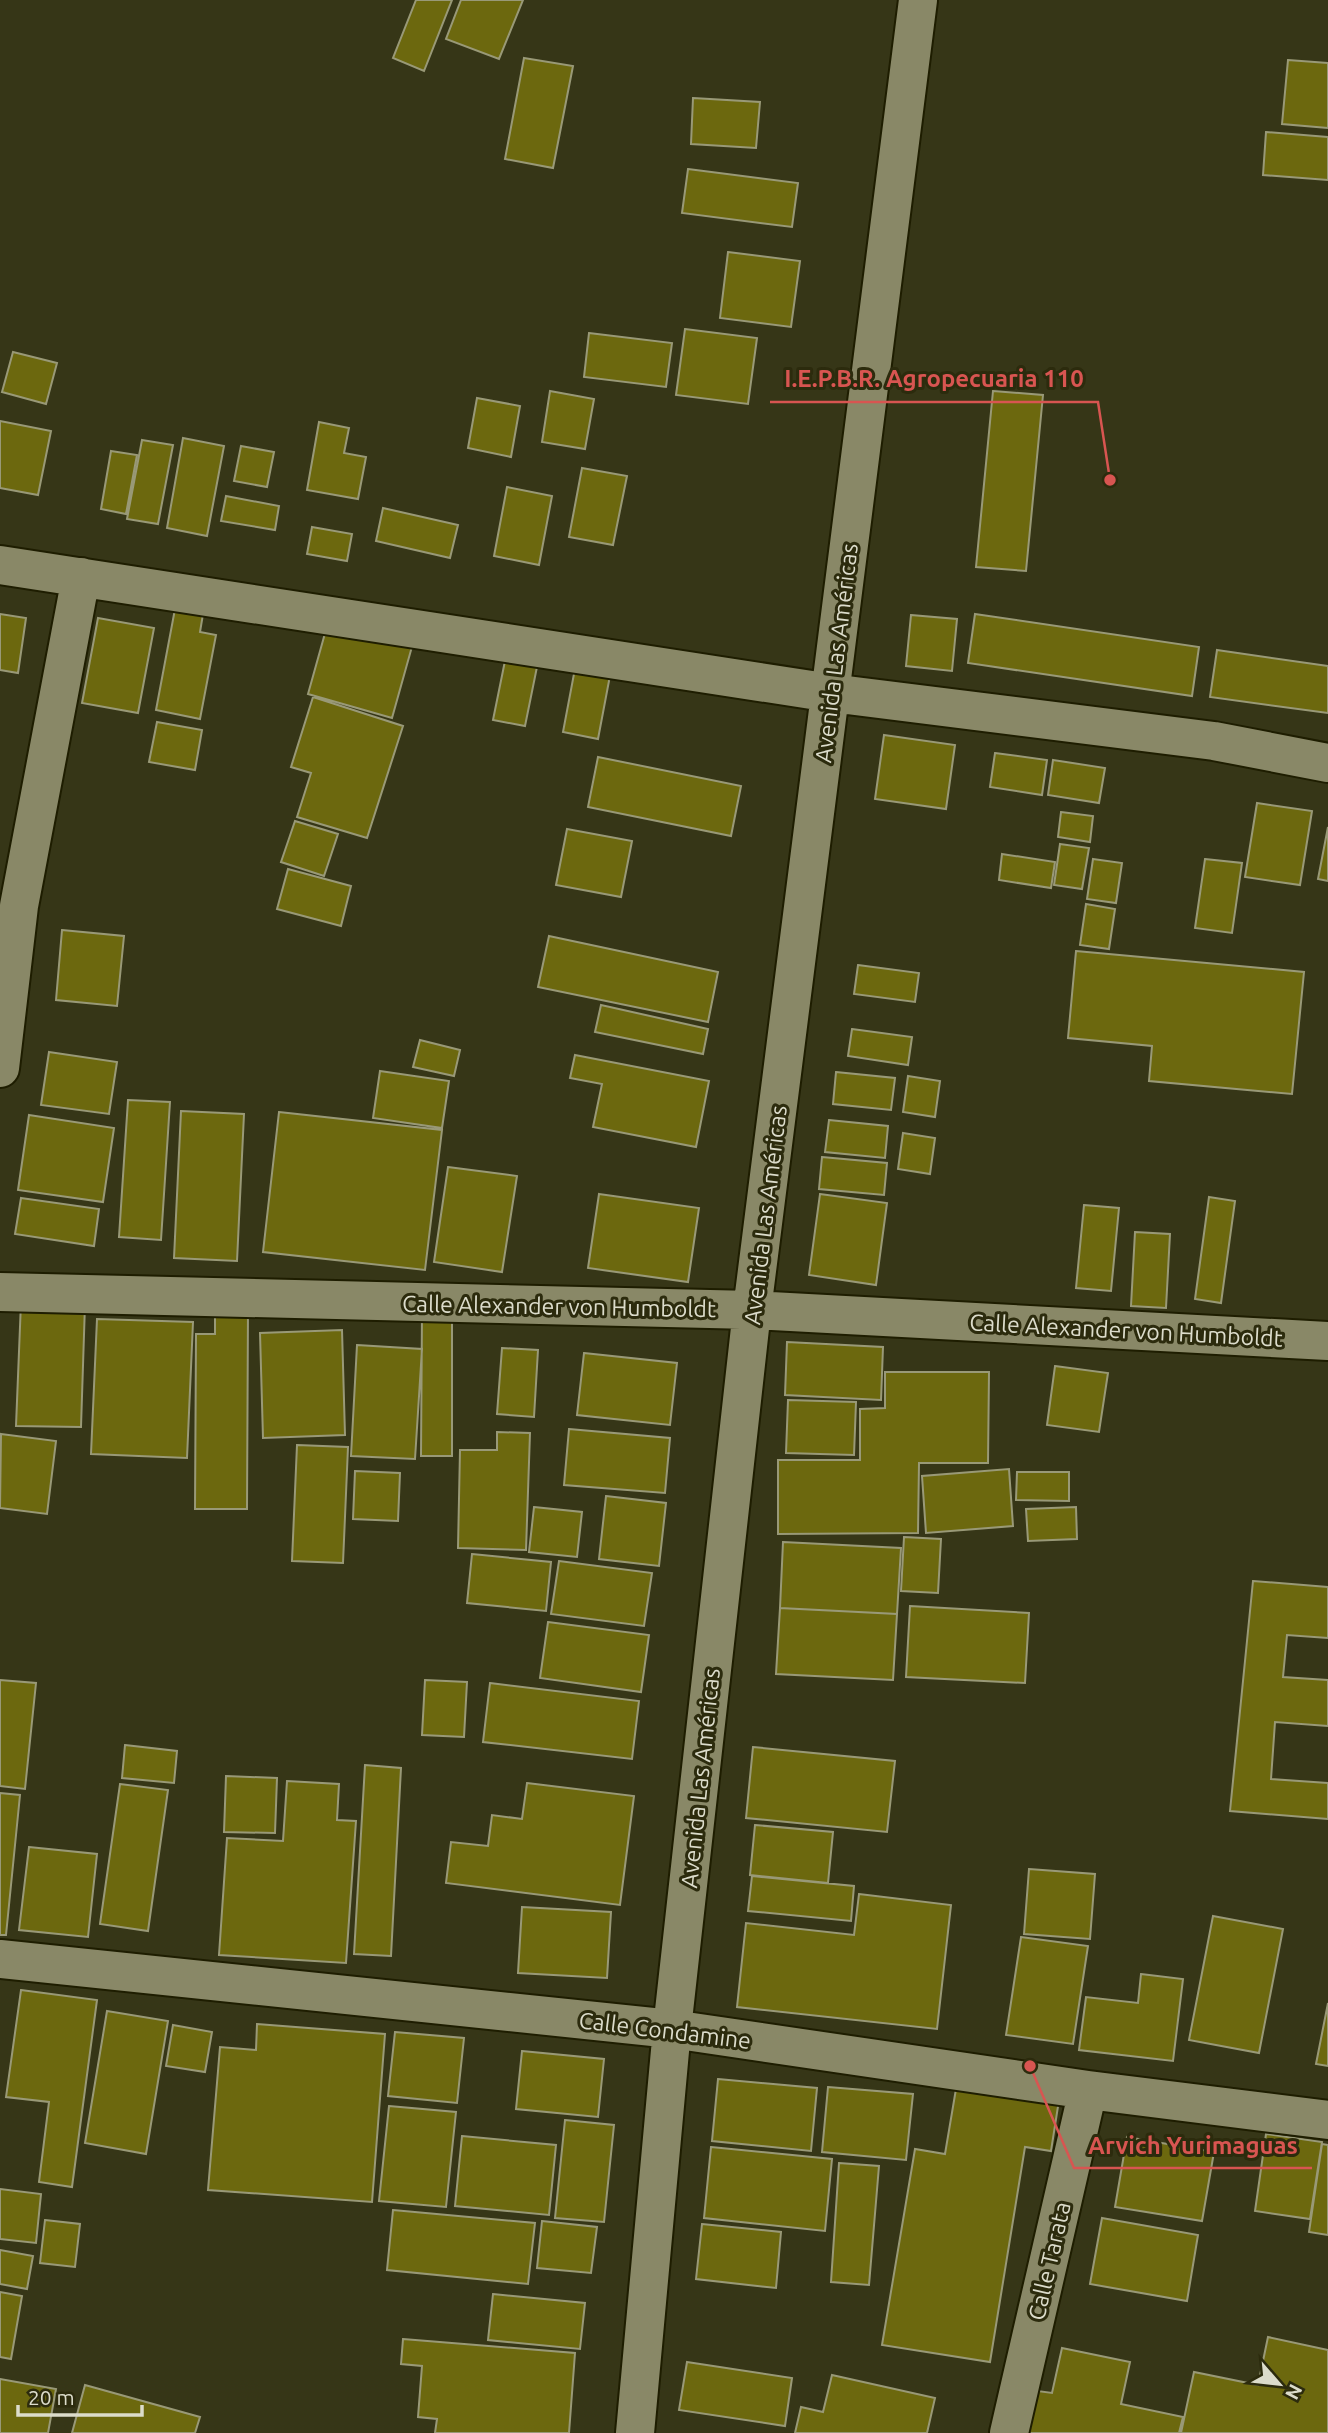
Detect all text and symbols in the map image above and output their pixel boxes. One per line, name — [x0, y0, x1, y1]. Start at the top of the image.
callout: I.E.P.B.R. Agropecuaria 110 — [770, 357, 1098, 402]
text: I.E.P.B.R. Agropecuaria 110 — [784, 365, 1084, 392]
street label: Avenida Las Américas — [810, 542, 862, 764]
street label: Avenida Las Américas — [739, 1104, 791, 1326]
street label: Calle Alexander von Humboldt — [402, 1291, 716, 1321]
street label: Calle Alexander von Humboldt — [969, 1309, 1283, 1351]
street label: Avenida Las Américas — [676, 1667, 724, 1889]
street label: Calle Condamine — [578, 2007, 752, 2053]
callout: Arvich Yurimaguas — [1074, 2123, 1312, 2168]
text: Arvich Yurimaguas — [1088, 2132, 1298, 2159]
street label: Calle Tarata — [1023, 2199, 1075, 2323]
north arrow — [1244, 2349, 1314, 2419]
scale bar — [18, 2374, 142, 2418]
text: N — [1281, 2381, 1307, 2403]
text: 20 m — [28, 2385, 75, 2409]

